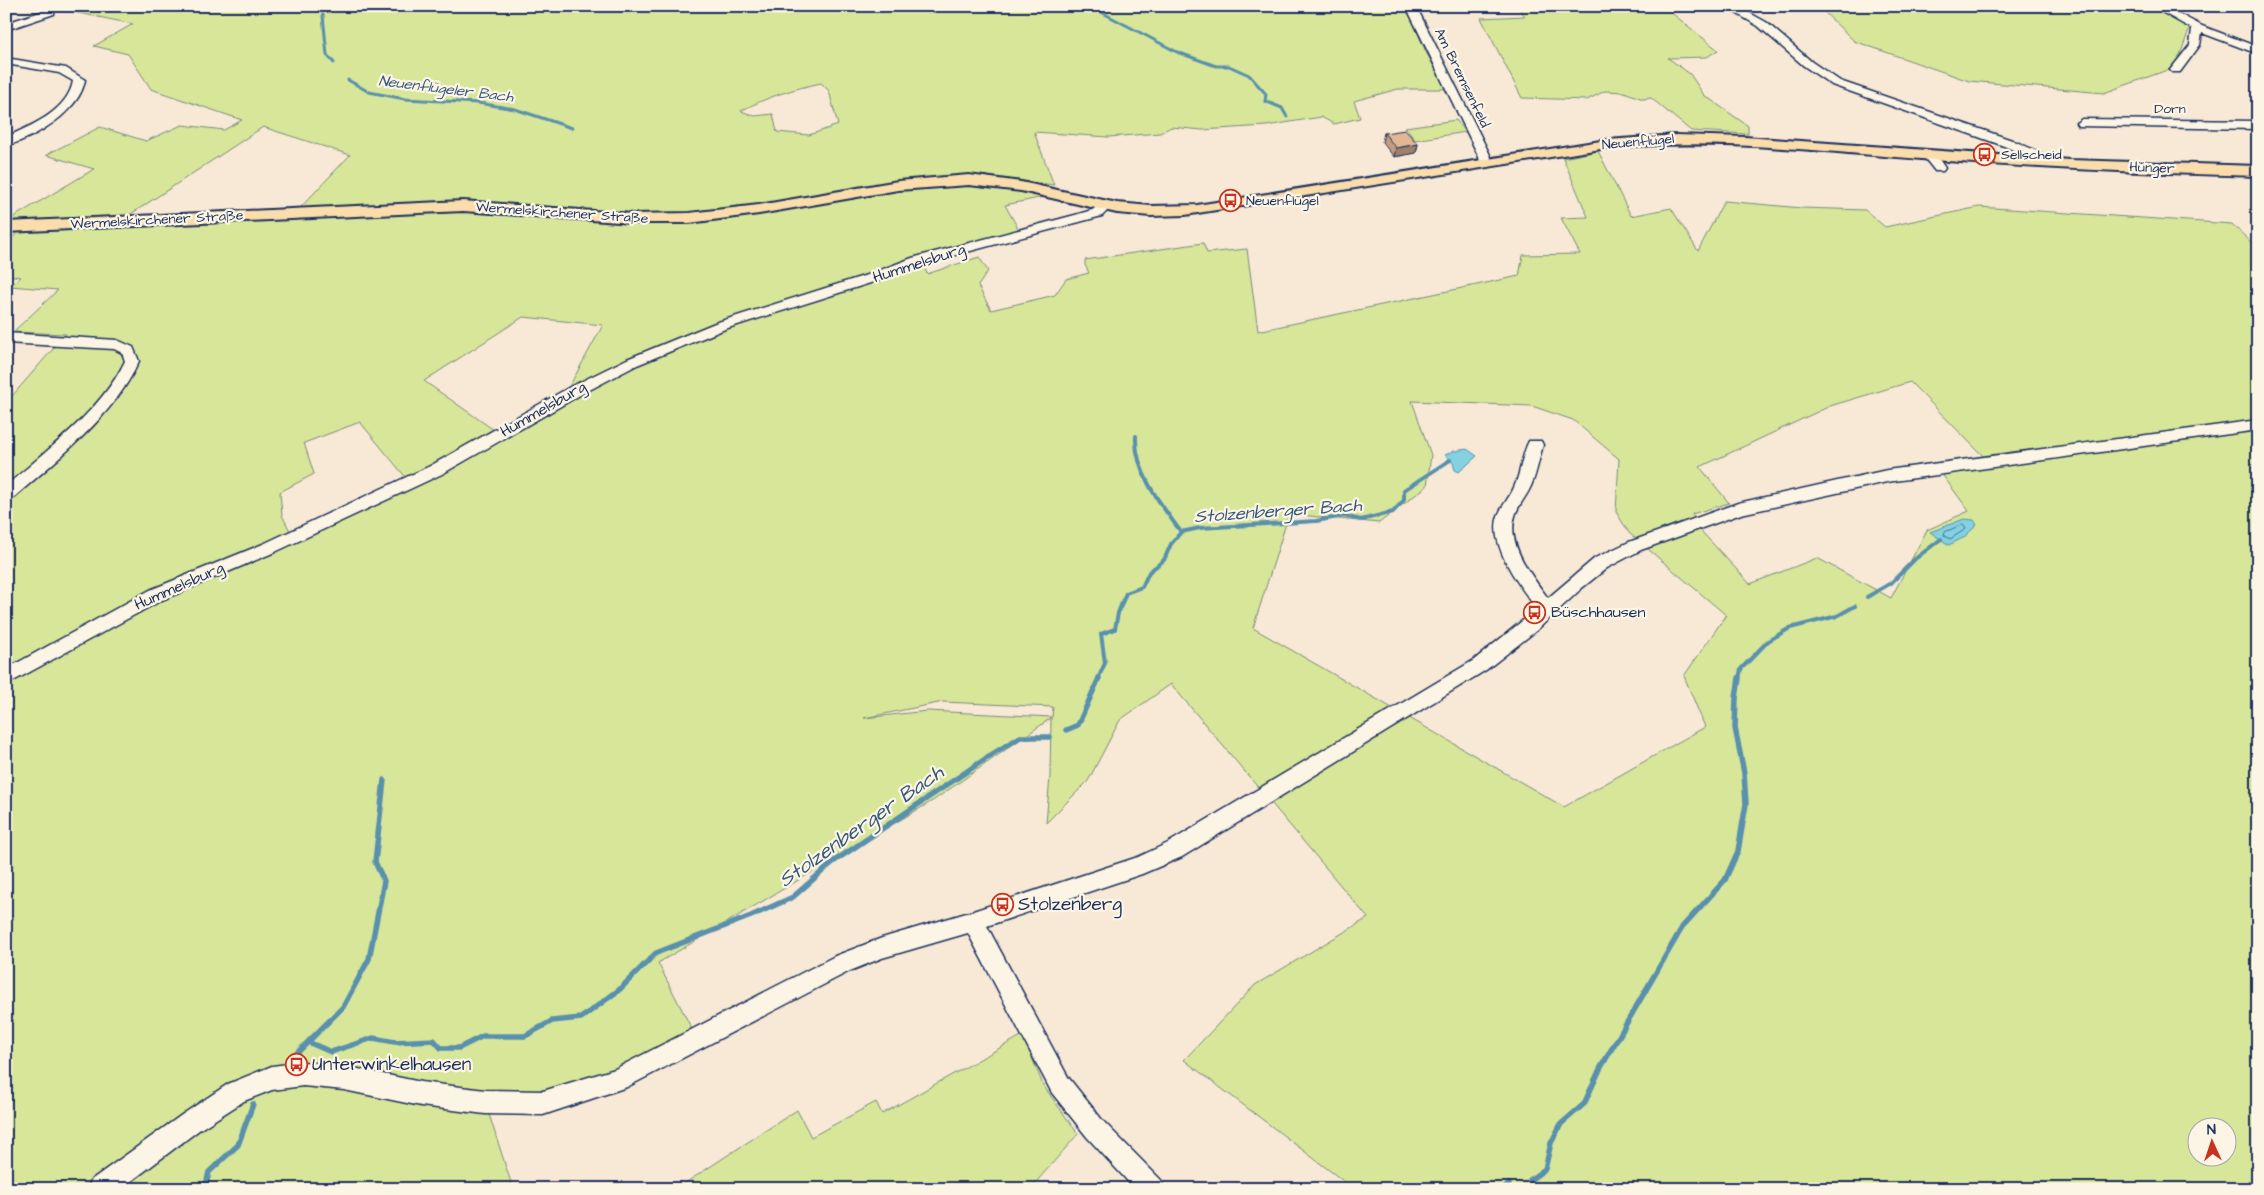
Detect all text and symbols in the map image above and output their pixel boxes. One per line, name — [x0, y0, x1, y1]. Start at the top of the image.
street label: Am Bremsenfeld — [1429, 25, 1495, 131]
water label: Neuenflügeler Bach — [377, 70, 515, 109]
street label: Dorn — [2154, 99, 2186, 119]
street label: Neuenflügel — [1601, 129, 1675, 155]
bus stop icon: Sellscheid — [1973, 143, 1997, 167]
place label: Sellscheid — [2001, 145, 2062, 165]
street label: Hünger — [2129, 157, 2175, 179]
bus stop icon: Neuenflügel — [1218, 189, 1242, 213]
place label: Neuenflügel — [1246, 191, 1319, 211]
street label: Wermelskirchener Straße — [475, 197, 649, 229]
street label: Wermelskirchener Straße — [70, 205, 244, 235]
street label: Hummelsburg — [870, 238, 968, 289]
street label: Hummelsburg — [496, 375, 591, 443]
water label: Stolzenberger Bach — [1194, 493, 1364, 530]
street label: Hummelsburg — [131, 556, 228, 617]
bus stop icon: Büschhausen — [1523, 600, 1547, 624]
place label: Büschhausen — [1551, 601, 1645, 623]
water label: Stolzenberger Bach — [773, 757, 951, 895]
place label: Stolzenberg — [1018, 891, 1122, 919]
bus stop icon: Stolzenberg — [990, 892, 1014, 916]
place label: Unterwinkelhausen — [312, 1051, 471, 1078]
bus stop icon: Unterwinkelhausen — [284, 1052, 308, 1076]
north arrow — [2186, 1118, 2236, 1168]
text: N — [2206, 1120, 2216, 1140]

